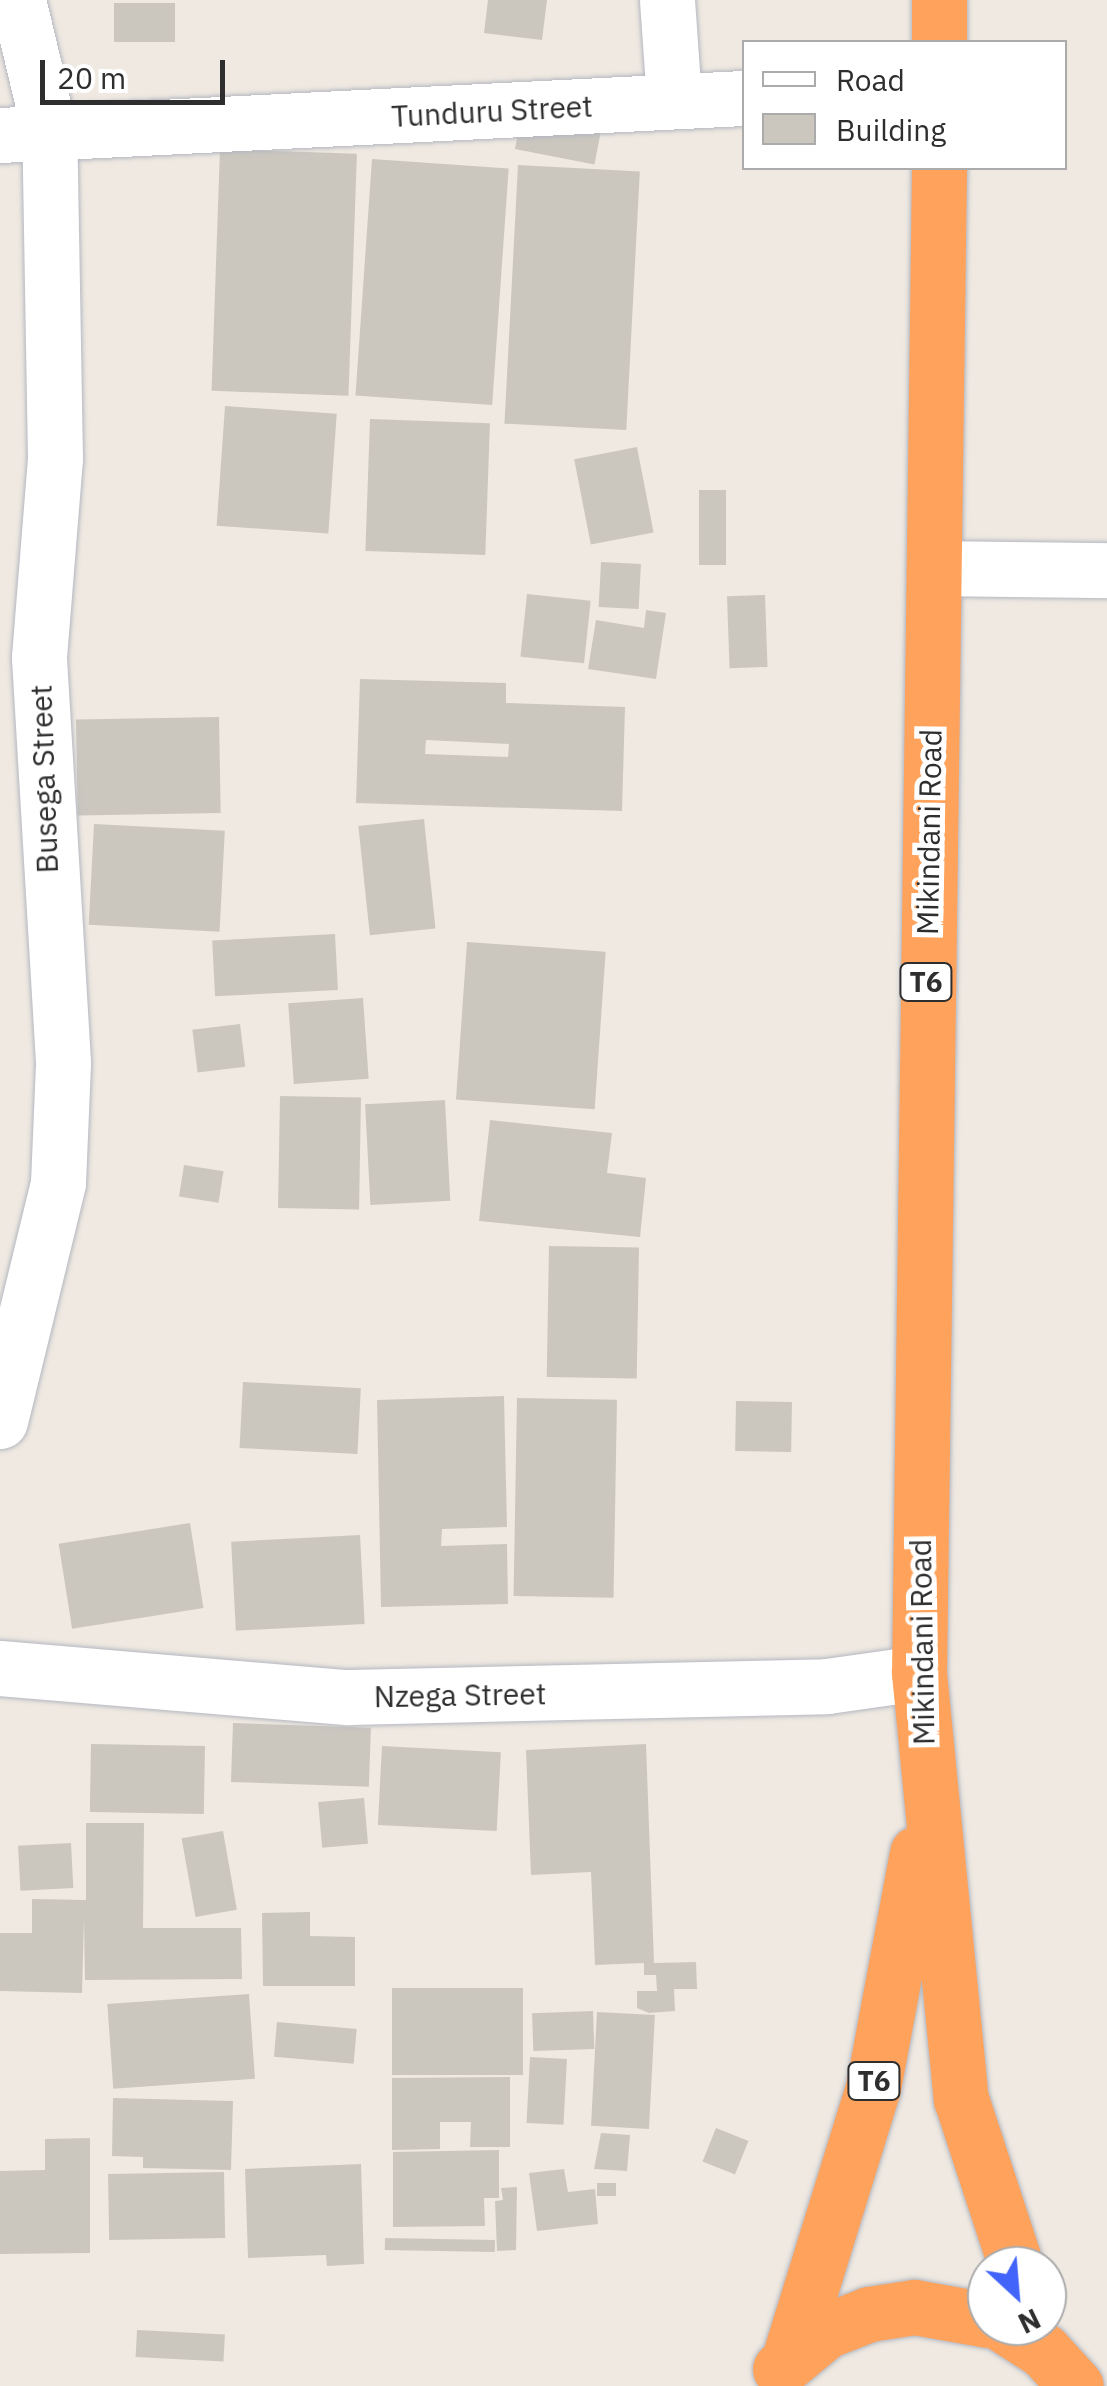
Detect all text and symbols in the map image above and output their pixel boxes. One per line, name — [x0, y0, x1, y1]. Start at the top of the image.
scale bar — [45, 40, 230, 102]
legend — [742, 40, 1067, 170]
text: 20 m — [57, 58, 126, 97]
text: Road — [836, 60, 905, 99]
street label: Tunduru Street — [390, 88, 594, 134]
text: Building — [836, 110, 946, 149]
street label: Busega Street — [23, 684, 65, 874]
street label: Mikindani Road — [909, 729, 949, 935]
road number: T6 — [898, 959, 954, 1005]
street label: Mikindani Road — [902, 1539, 942, 1745]
street label: Nzega Street — [373, 1675, 547, 1715]
road number: T6 — [846, 2058, 902, 2104]
north arrow — [967, 2246, 1067, 2346]
text: N — [1012, 2301, 1047, 2343]

